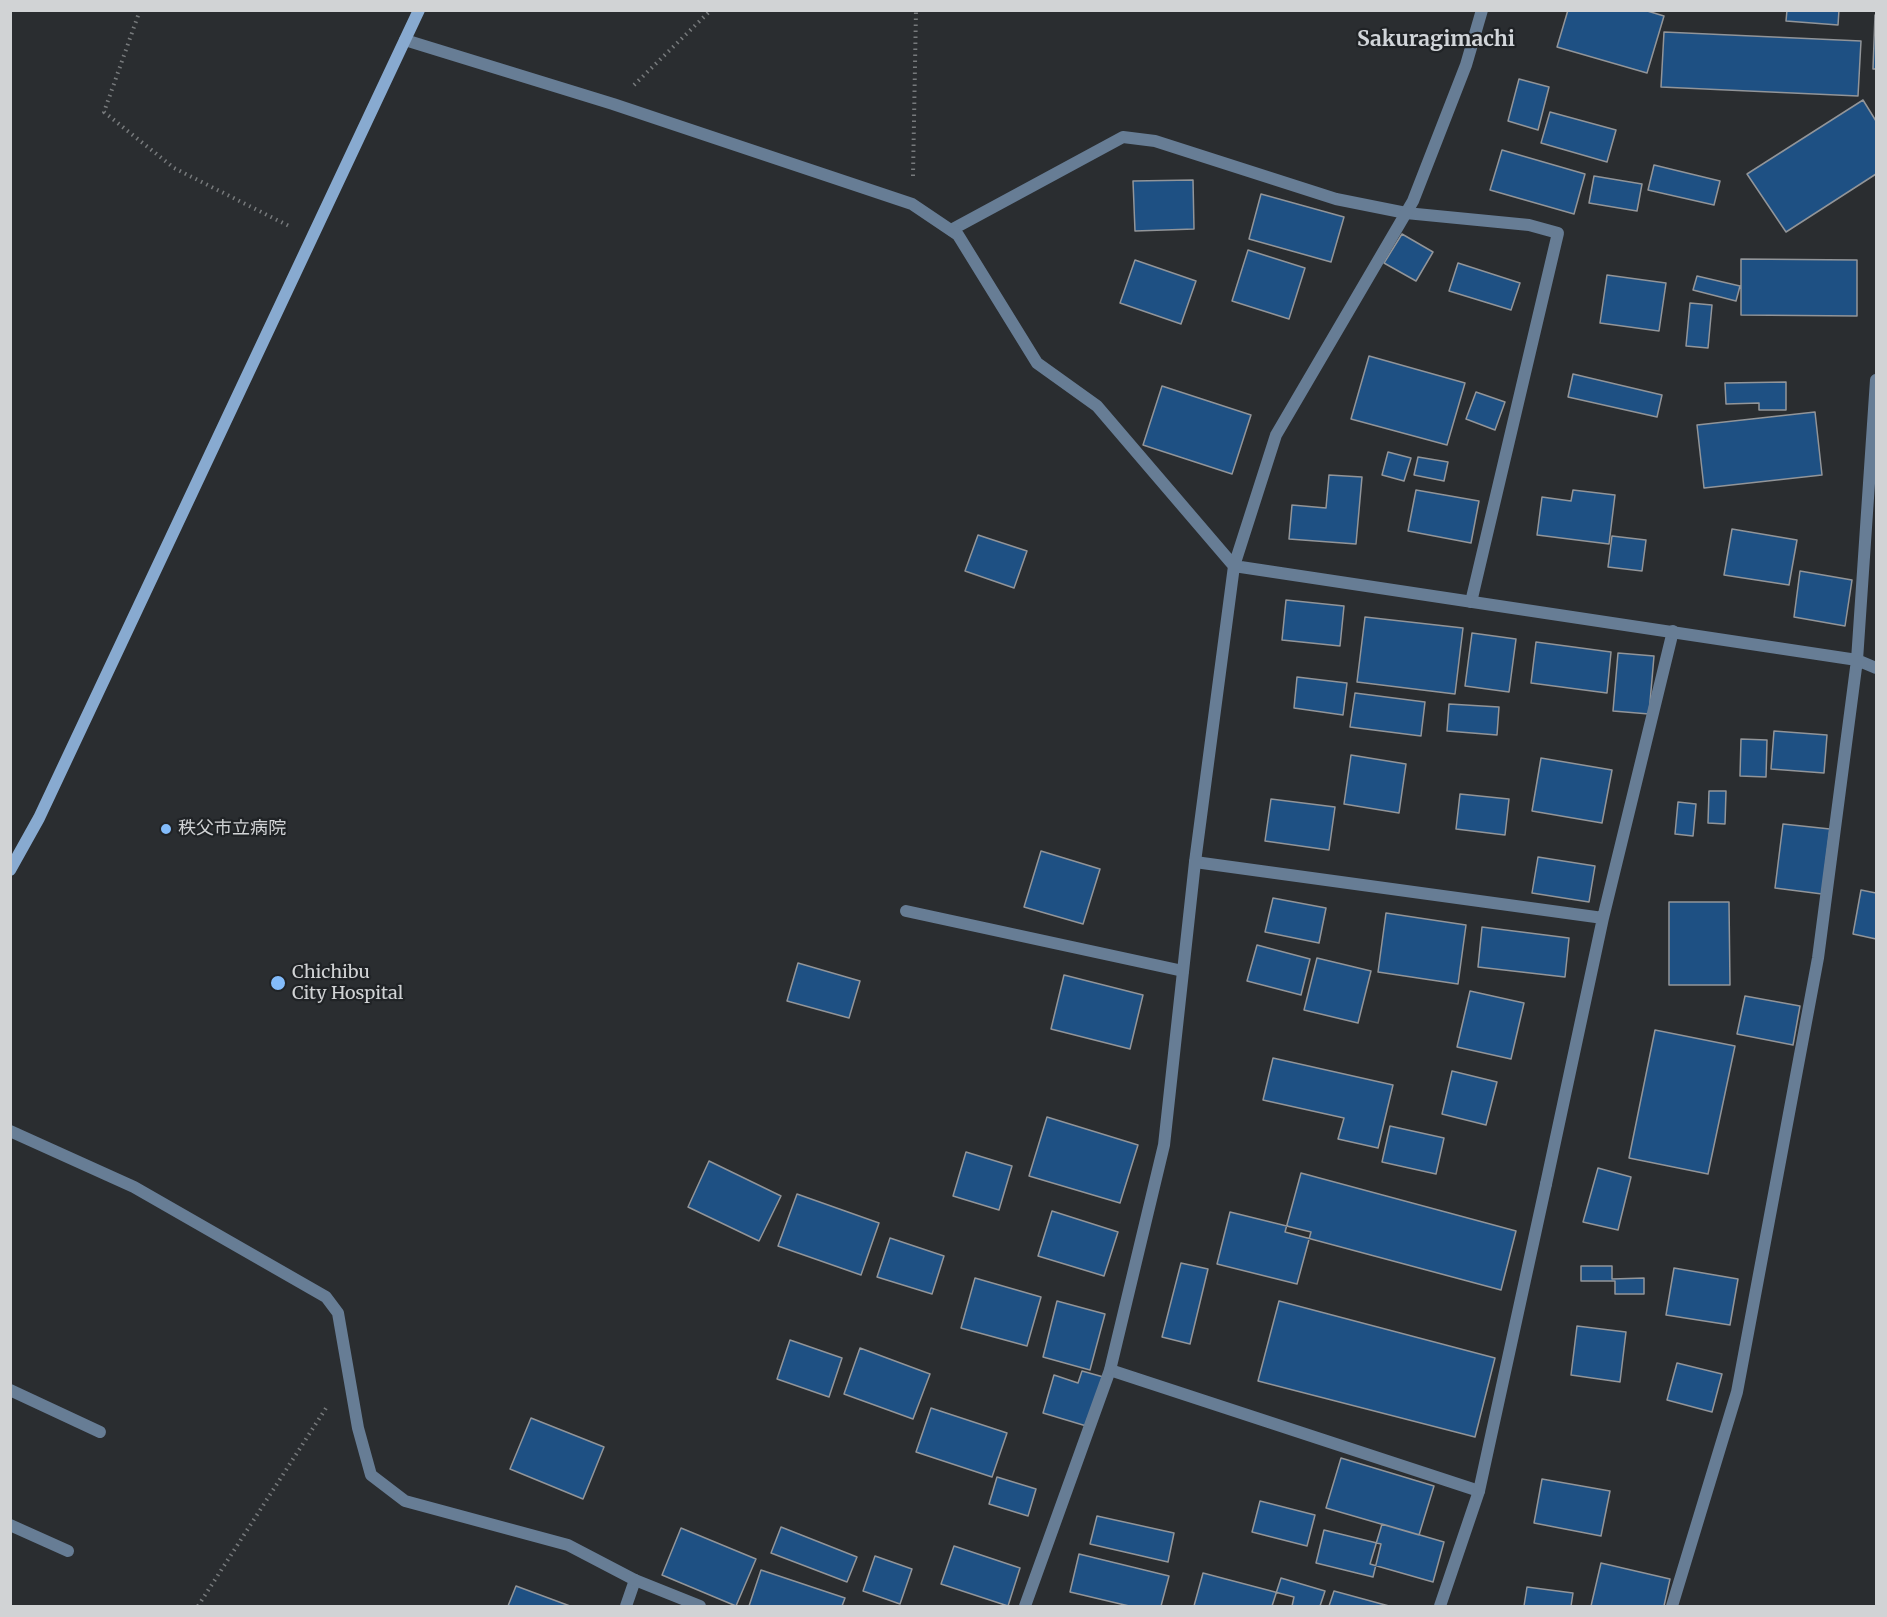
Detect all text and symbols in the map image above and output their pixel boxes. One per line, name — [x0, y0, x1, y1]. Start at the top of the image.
district label: Sakuragimachi — [1357, 27, 1515, 53]
place label: 秩父市立病院 — [178, 818, 286, 840]
marker: 秩父市立病院 — [159, 822, 173, 836]
place label: Chichibu City Hospital — [292, 962, 403, 1004]
marker: Chichibu City Hospital — [269, 974, 287, 992]

